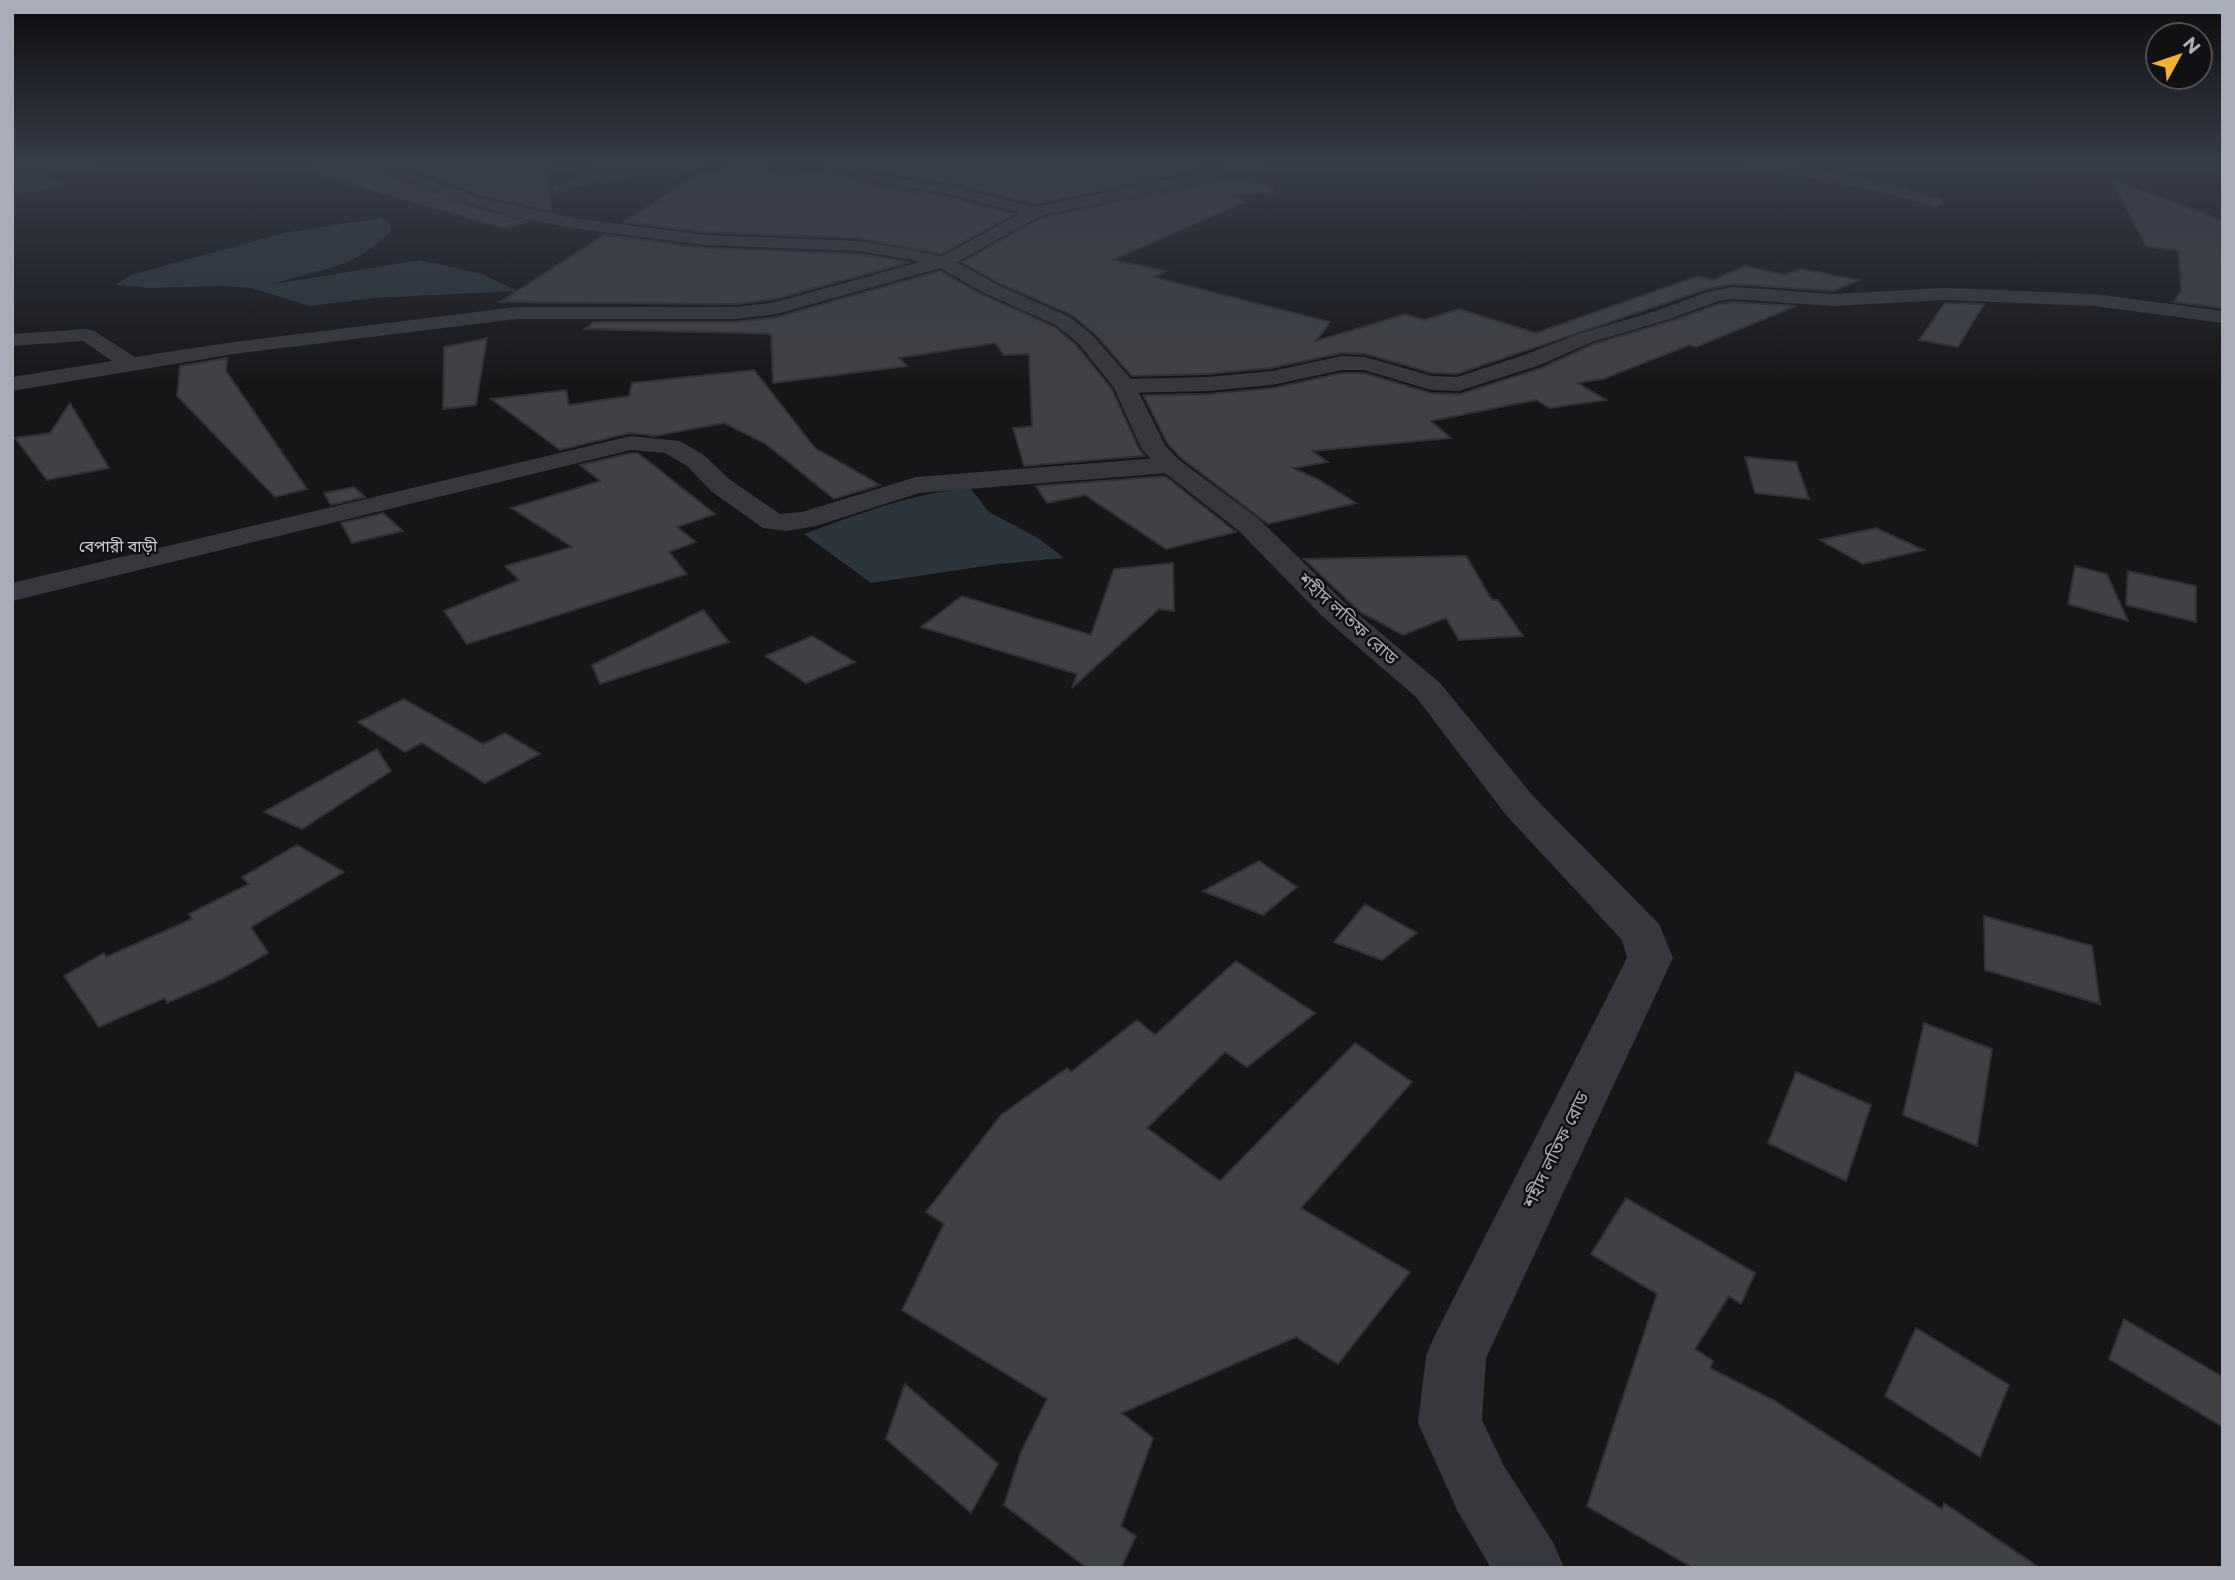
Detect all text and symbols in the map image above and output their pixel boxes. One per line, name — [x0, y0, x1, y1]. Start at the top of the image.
north arrow — [2144, 21, 2214, 91]
text: N — [2178, 32, 2205, 59]
district label: বেপারী বাড়ী — [79, 537, 158, 556]
street label: শহীদ লতিফ রোড — [1293, 568, 1403, 670]
street label: শহীদ লতিফ রোড — [1518, 1088, 1594, 1213]

